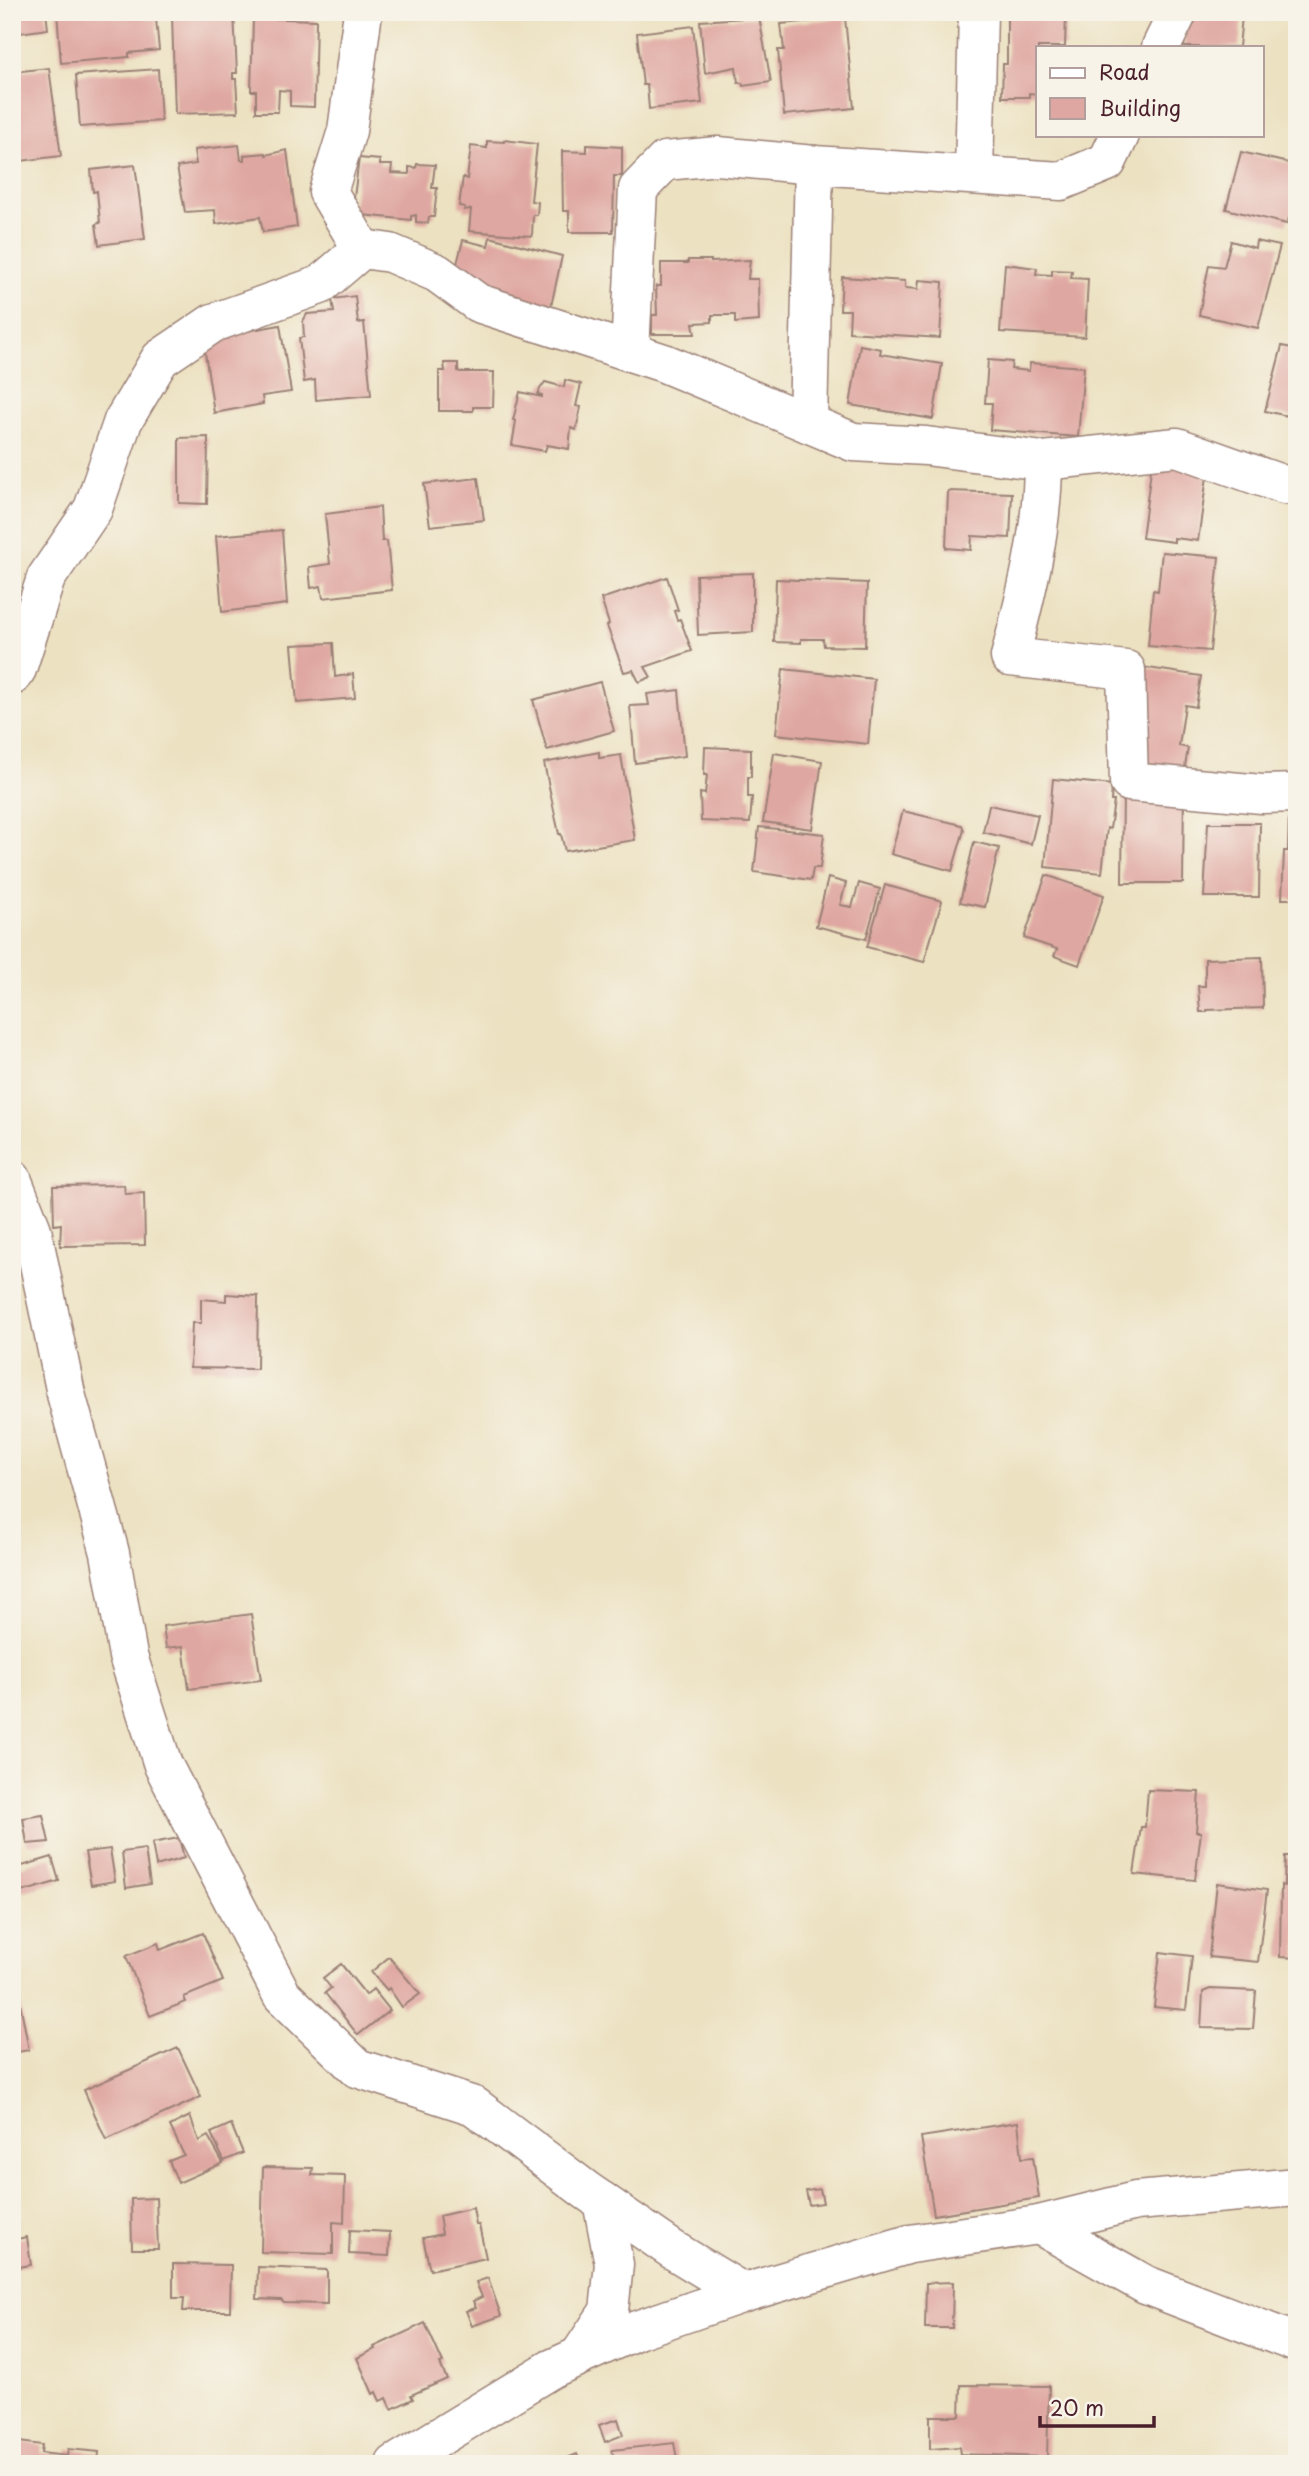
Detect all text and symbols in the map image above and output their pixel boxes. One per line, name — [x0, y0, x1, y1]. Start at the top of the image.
legend — [1036, 46, 1264, 136]
text: Road — [1099, 55, 1150, 87]
text: Building — [1099, 91, 1181, 123]
scale bar — [1040, 2385, 1153, 2429]
text: 20 m — [1050, 2391, 1104, 2423]

